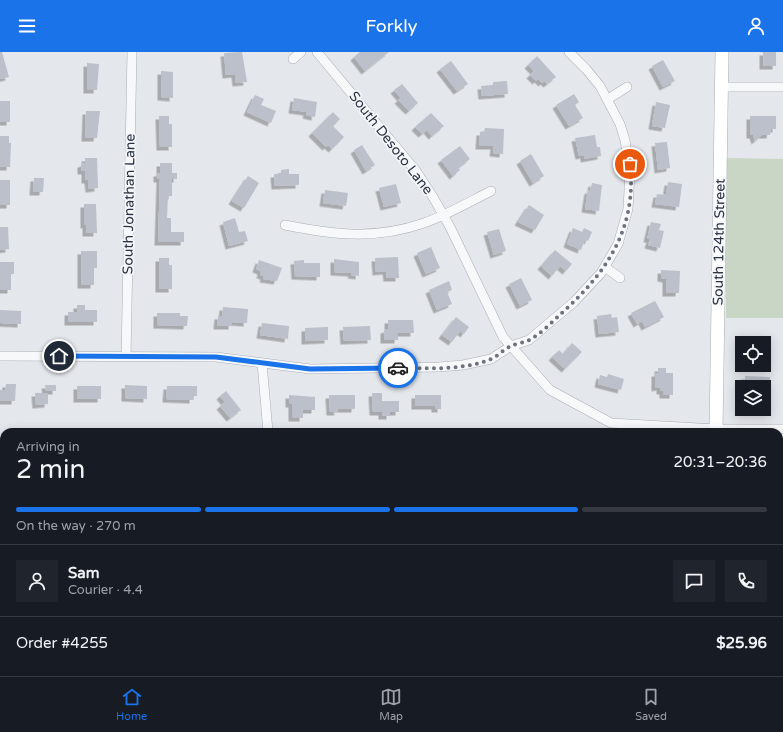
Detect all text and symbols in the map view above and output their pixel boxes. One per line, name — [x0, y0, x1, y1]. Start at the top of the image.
icon: menu — [16, 15, 38, 37]
text: Forkly — [365, 15, 418, 37]
icon: person — [745, 15, 767, 37]
street label: South Desoto Lane — [345, 88, 437, 198]
street label: South Jonathan Lane — [119, 133, 139, 275]
pin — [613, 147, 647, 181]
icon: bag — [619, 153, 641, 175]
street label: South 124th Street — [709, 178, 729, 306]
map controls — [735, 336, 771, 416]
button: locate — [735, 336, 771, 372]
pin — [42, 339, 76, 373]
icon: home — [48, 345, 70, 367]
courier — [378, 348, 418, 388]
icon: car — [387, 357, 409, 379]
button: layers — [735, 380, 771, 416]
text: Arriving in — [16, 439, 80, 455]
text: 20:31–20:36 — [674, 453, 767, 471]
text: 2 min — [16, 454, 85, 485]
text: On the way · 270 m — [16, 518, 136, 534]
button: person — [16, 560, 58, 602]
button: chat — [673, 560, 715, 602]
button: phone — [725, 560, 767, 602]
text: Sam — [68, 564, 99, 582]
text: Courier · 4.4 — [68, 582, 143, 598]
text: Order #4255 — [16, 634, 108, 652]
text: $25.96 — [716, 634, 767, 652]
tab: Home — [116, 686, 147, 723]
tab: Map — [379, 686, 403, 723]
tab: Saved — [635, 686, 667, 723]

